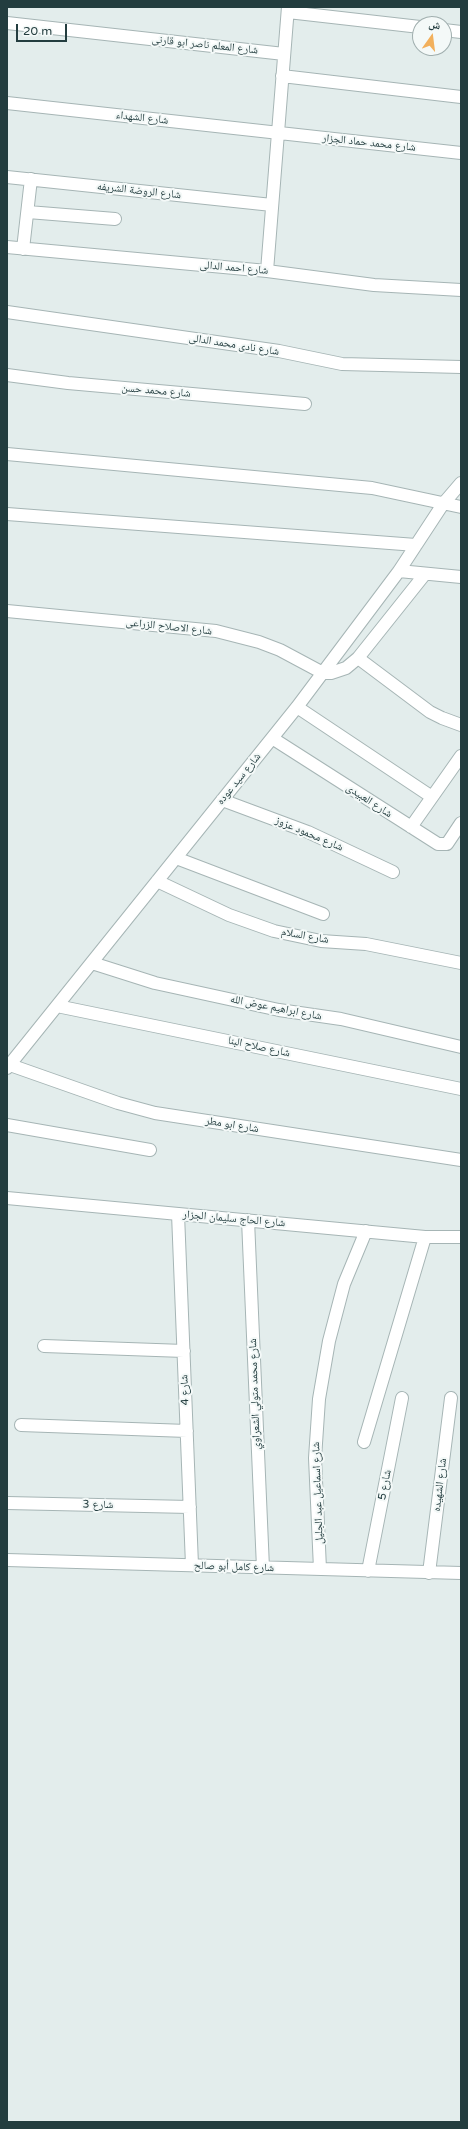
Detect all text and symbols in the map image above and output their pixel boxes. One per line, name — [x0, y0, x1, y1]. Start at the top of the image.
scale bar — [18, 16, 69, 42]
north arrow — [412, 16, 452, 56]
text: ش — [428, 17, 442, 33]
text: 20 m — [23, 24, 52, 38]
street label: شارع المعلم ناصر ابو قارنى — [151, 33, 259, 57]
street label: شارع الشهداء — [115, 109, 169, 127]
street label: شارع محمد حماد الجزار — [322, 132, 416, 154]
street label: شارع الروضة الشريفه — [96, 180, 182, 202]
street label: شارع احمد الدالى — [199, 258, 269, 278]
street label: شارع نادى محمد الدالى — [188, 331, 280, 359]
street label: شارع محمد حسن — [121, 381, 191, 401]
street label: شارع الاصلاح الزراعى — [125, 616, 213, 638]
street label: شارع سيد عوده — [214, 750, 264, 808]
street label: شارع العبيدى — [343, 781, 395, 821]
street label: شارع محمود عزوز — [273, 814, 345, 854]
street label: شارع السلام — [280, 925, 330, 947]
street label: شارع ابراهيم عوض الله — [229, 993, 323, 1023]
street label: شارع صلاح البنا — [227, 1034, 291, 1060]
street label: شارع ابو مطر — [204, 1114, 260, 1136]
street label: شارع الحاج سليمان الجزار — [182, 1208, 286, 1230]
street label: شارع محمد متولي الشعراوي — [246, 1338, 264, 1450]
street label: شارع 4 — [178, 1374, 192, 1406]
street label: شارع اسماعيل عبد الجليل — [310, 1442, 326, 1544]
street label: شارع الشهيده — [430, 1457, 450, 1513]
street label: شارع 5 — [376, 1469, 394, 1501]
street label: شارع 3 — [83, 1498, 113, 1512]
street label: شارع كامل أبو صالح — [194, 1559, 274, 1575]

